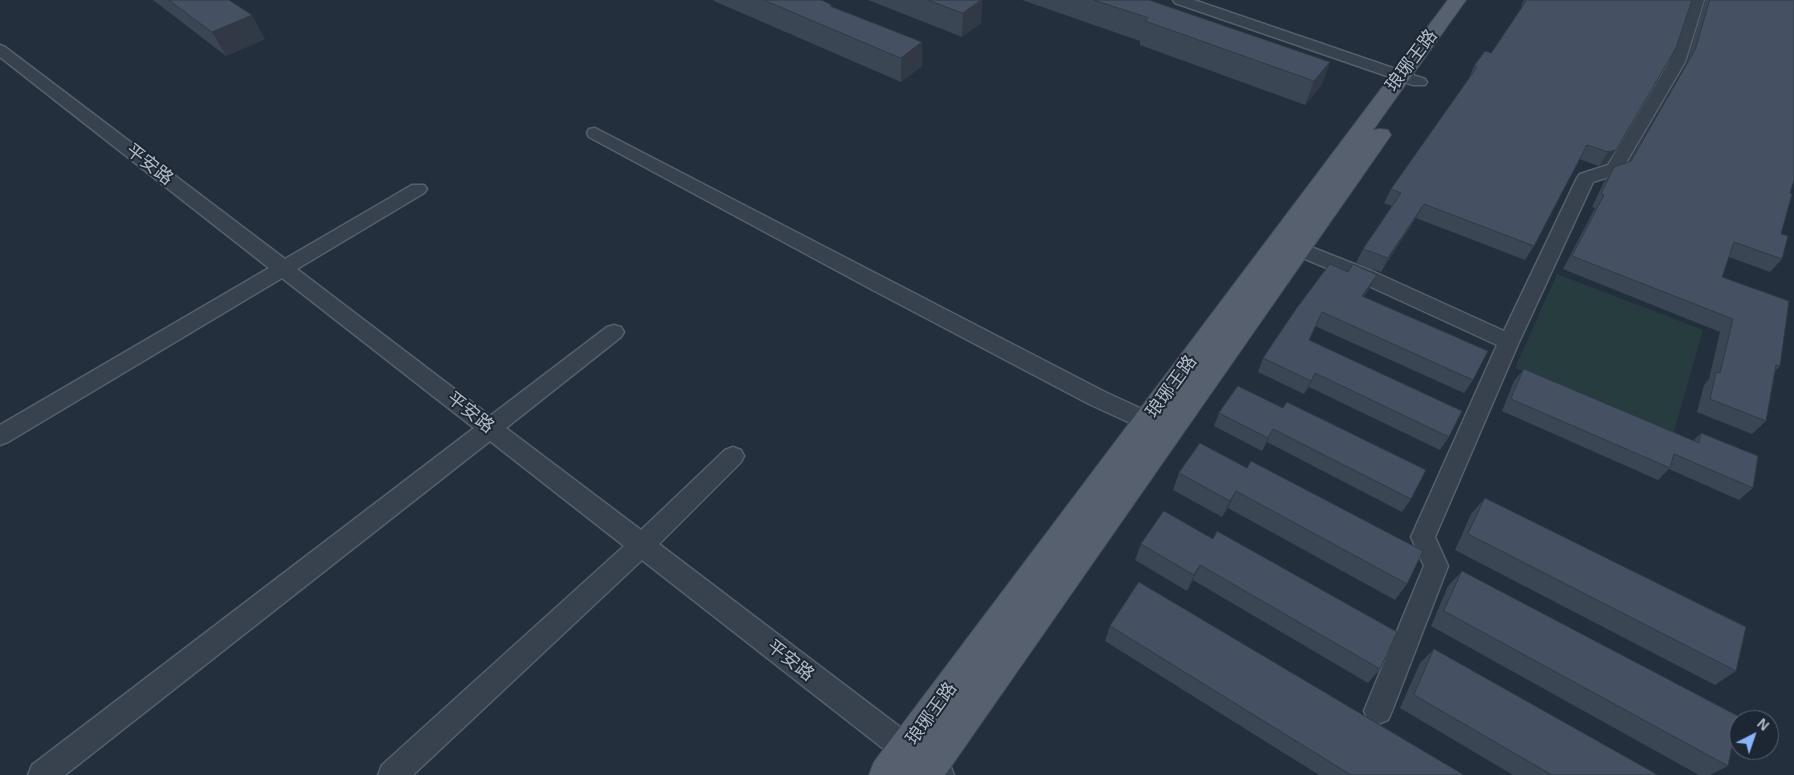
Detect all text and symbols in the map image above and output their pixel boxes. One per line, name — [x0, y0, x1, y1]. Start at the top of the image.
street label: 琅琊王路 — [1382, 26, 1442, 96]
street label: 平安路 — [121, 140, 177, 190]
street label: 琅琊王路 — [1142, 352, 1202, 422]
street label: 平安路 — [442, 388, 498, 438]
street label: 平安路 — [762, 636, 818, 686]
street label: 琅琊王路 — [902, 679, 962, 749]
north arrow — [1729, 710, 1779, 760]
text: N — [1754, 715, 1772, 734]

